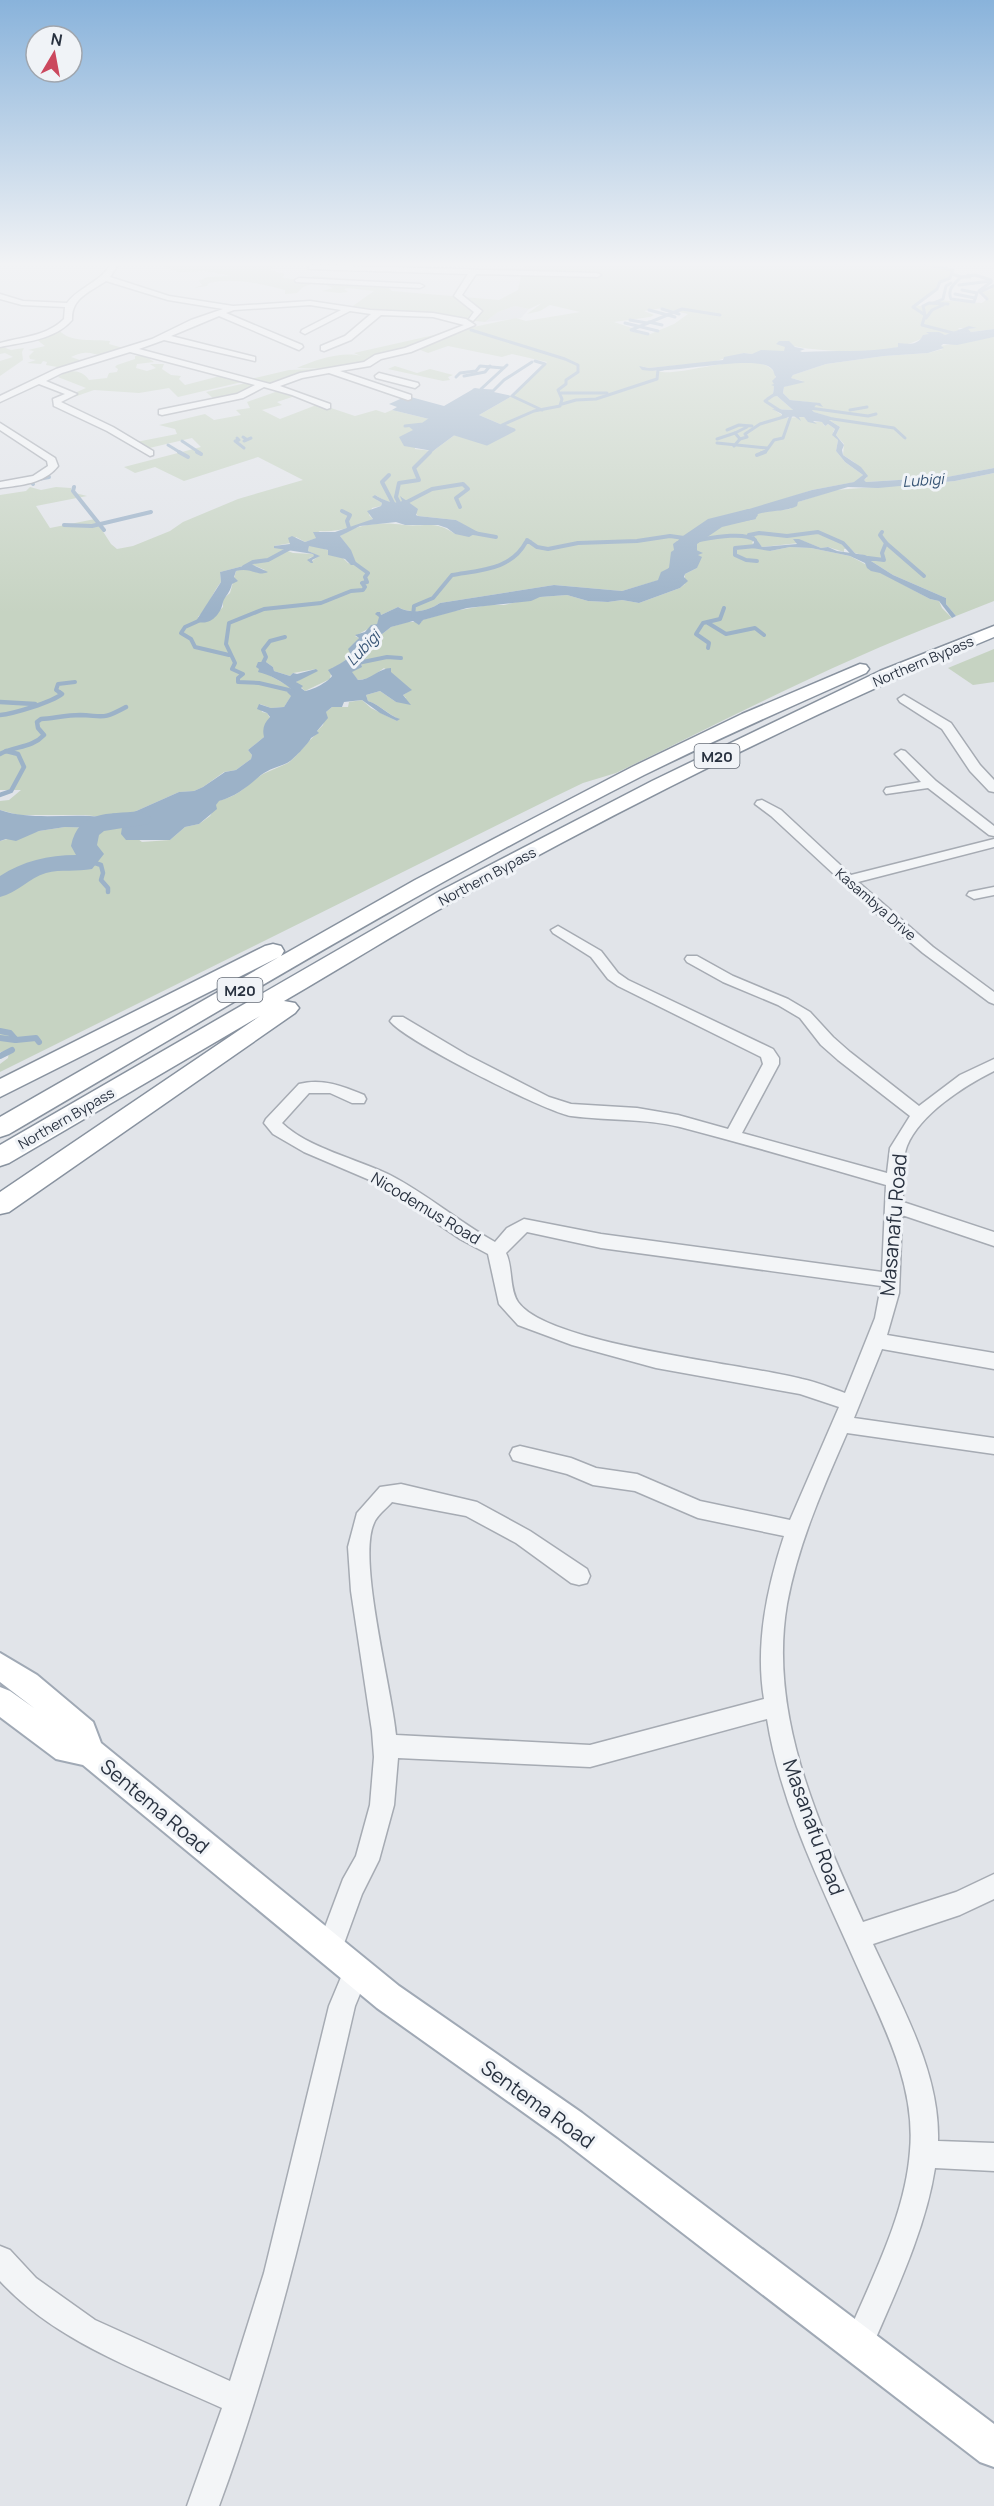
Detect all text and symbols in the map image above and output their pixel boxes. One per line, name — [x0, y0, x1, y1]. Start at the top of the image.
north arrow — [24, 24, 84, 84]
text: N — [49, 27, 64, 51]
water label: Lubigi — [902, 468, 947, 492]
water label: Lubigi — [341, 624, 386, 670]
street label: Northern Bypass — [870, 631, 976, 691]
road number: M20 — [694, 744, 740, 768]
street label: Northern Bypass — [435, 842, 539, 910]
street label: Kasambya Drive — [831, 864, 921, 944]
road number: M20 — [218, 978, 262, 1002]
street label: Northern Bypass — [15, 1083, 117, 1153]
street label: Masanafu Road — [873, 1153, 913, 1297]
street label: Nicodemus Road — [367, 1167, 485, 1249]
street label: Sentema Road — [95, 1753, 215, 1859]
street label: Masanafu Road — [777, 1755, 851, 1899]
street label: Sentema Road — [476, 2054, 600, 2154]

